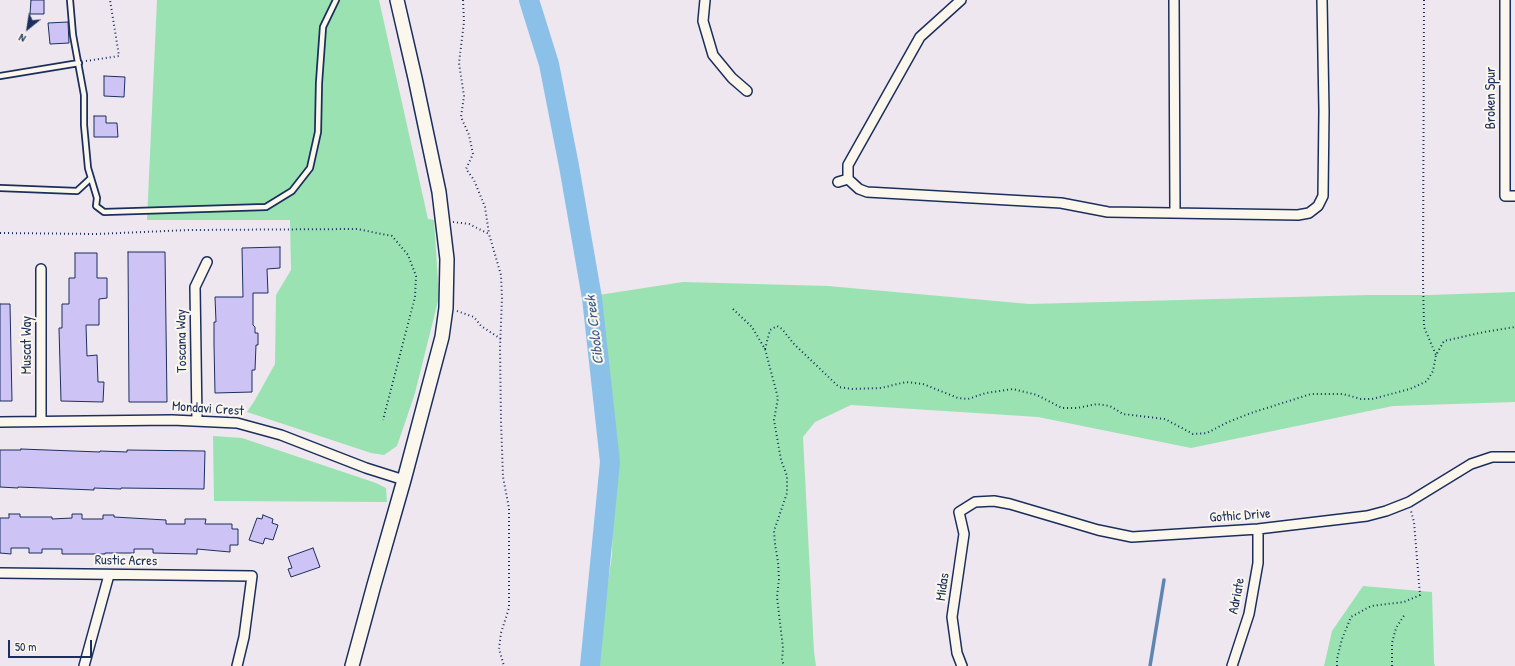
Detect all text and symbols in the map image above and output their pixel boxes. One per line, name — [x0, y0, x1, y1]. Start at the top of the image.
north arrow — [8, 8, 48, 48]
text: N — [16, 31, 28, 46]
street label: Broken Spur — [1483, 67, 1499, 129]
water label: Cibolo Creek — [582, 294, 608, 366]
street label: Toscana Way — [173, 309, 191, 373]
street label: Muscat Way — [19, 316, 35, 374]
street label: Mondavi Crest — [171, 398, 245, 420]
street label: Gothic Drive — [1209, 505, 1271, 527]
street label: Rustic Acres — [95, 552, 157, 570]
street label: Midas — [933, 572, 953, 602]
street label: Adriate — [1225, 576, 1249, 616]
scale bar — [10, 632, 94, 658]
text: 50 m — [15, 638, 36, 655]

